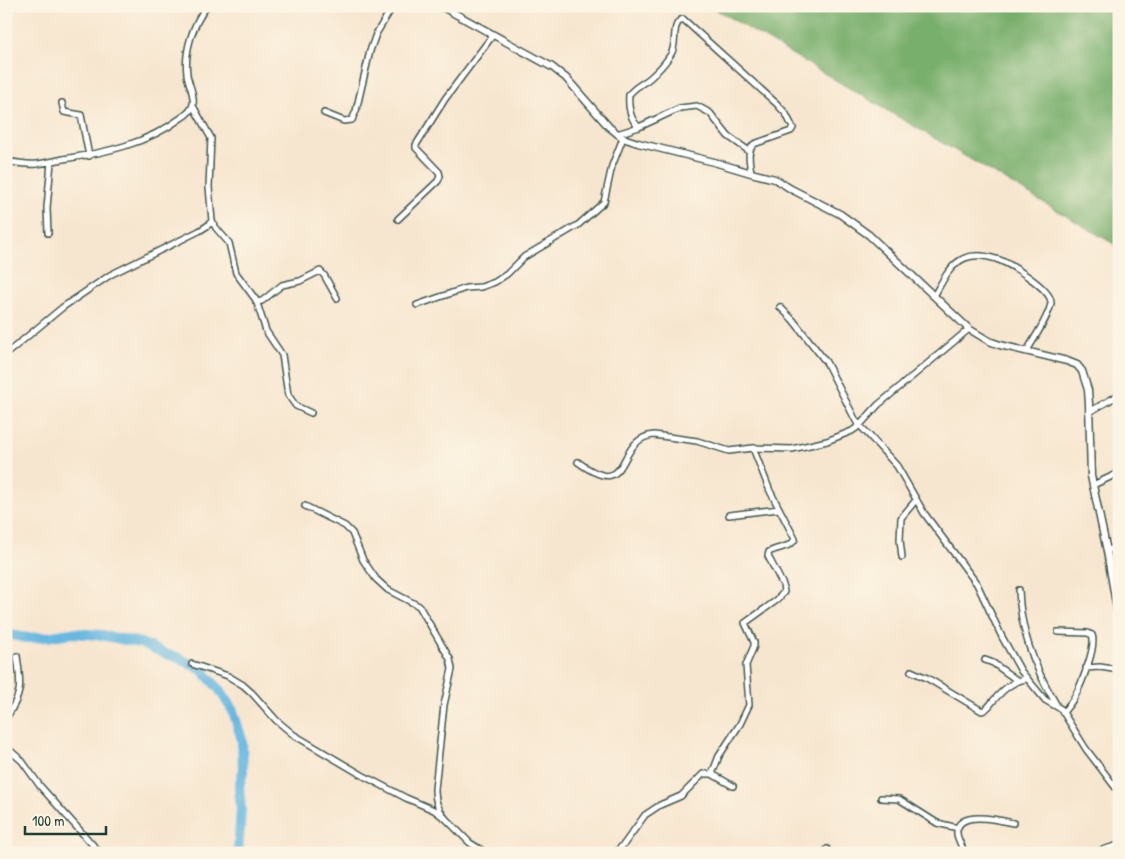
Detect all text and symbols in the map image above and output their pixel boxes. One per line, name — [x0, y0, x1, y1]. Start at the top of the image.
scale bar — [25, 804, 106, 836]
text: 100 m — [32, 810, 65, 831]

